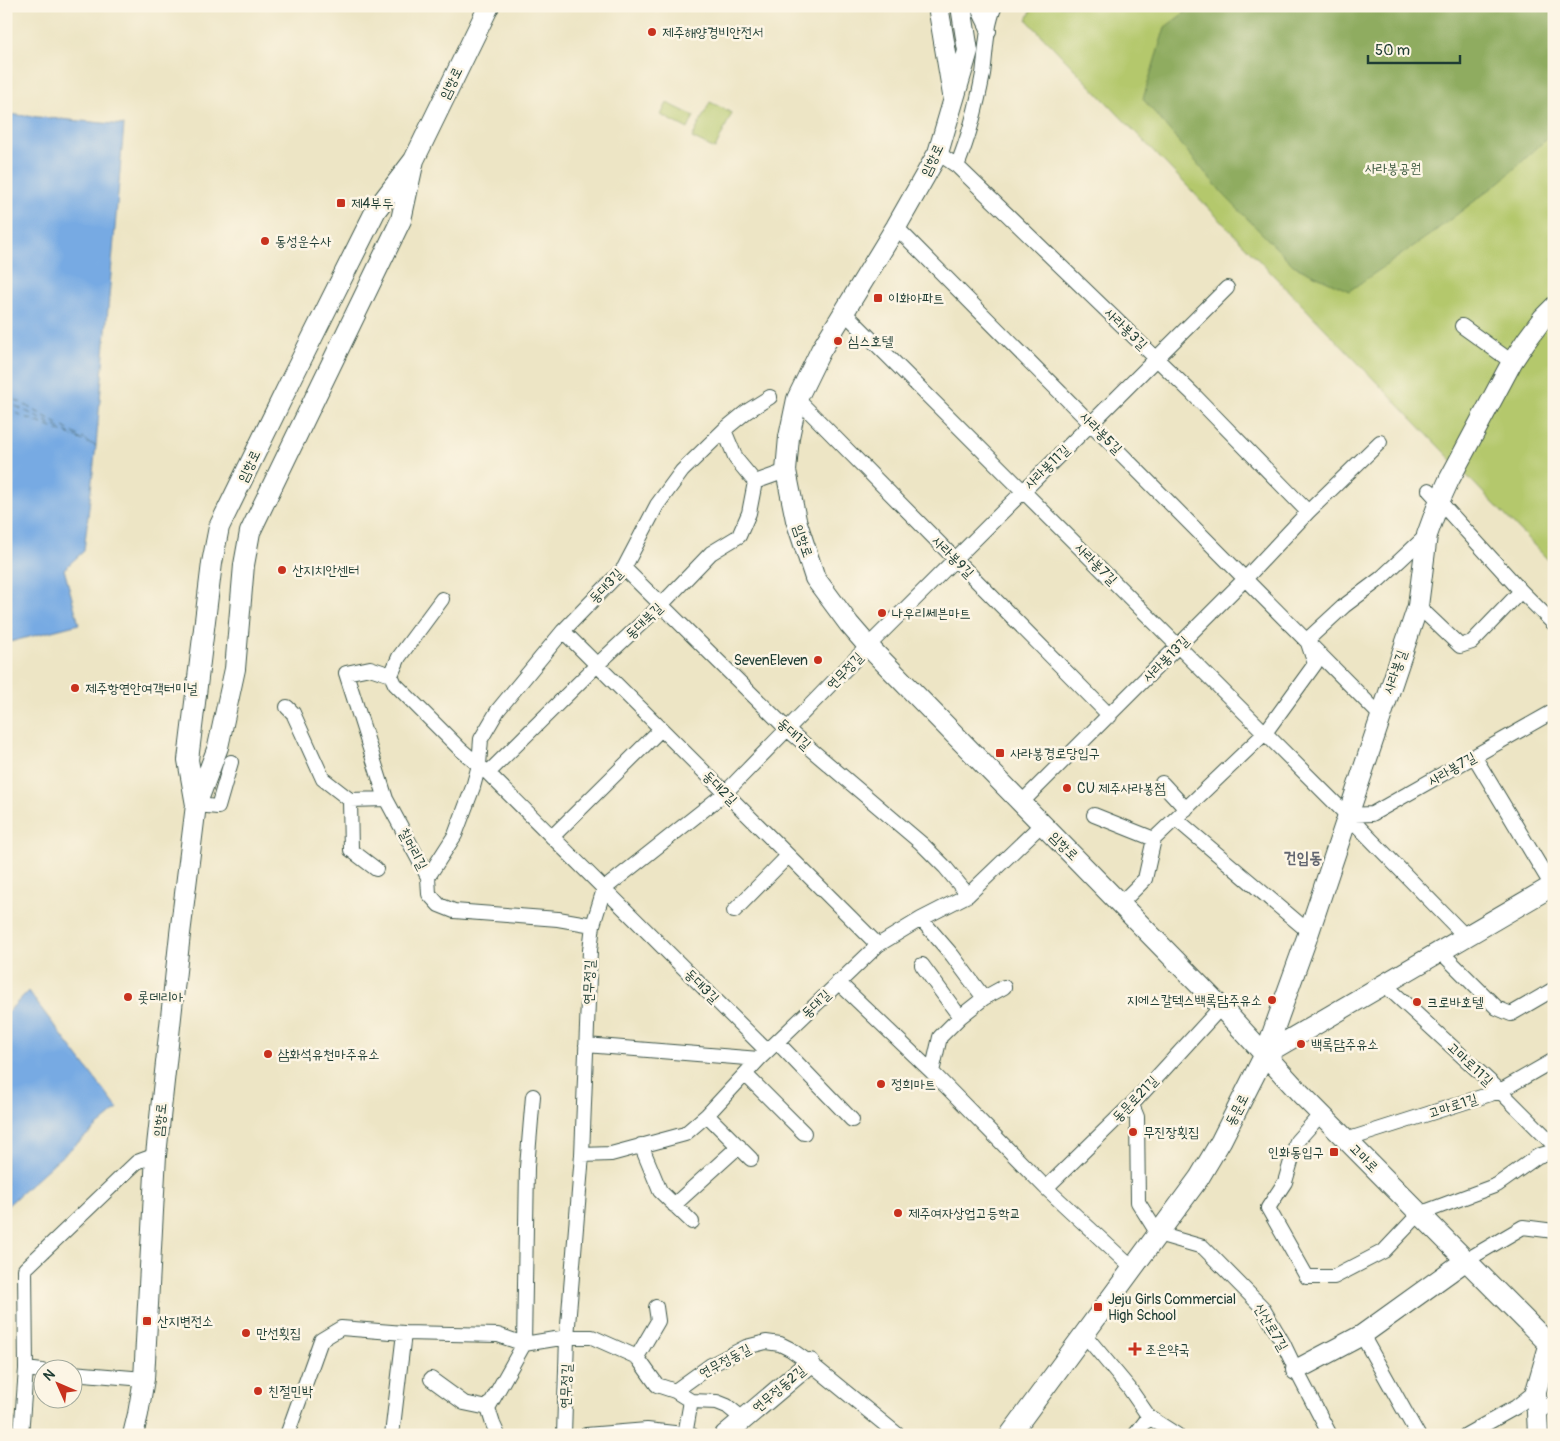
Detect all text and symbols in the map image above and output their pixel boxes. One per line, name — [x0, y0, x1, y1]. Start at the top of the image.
place label: 제주해양경비안전서 — [662, 24, 763, 41]
marker: 제주해양경비안전서 — [646, 26, 658, 38]
scale bar — [1368, 32, 1460, 64]
text: 50 m — [1375, 41, 1410, 60]
street label: 임항로 — [436, 64, 466, 102]
street label: 임항로 — [917, 141, 947, 179]
park label: 사라봉공원 — [1365, 160, 1421, 177]
place label: 제4부두 — [351, 195, 393, 212]
marker: 제4부두 — [335, 197, 347, 209]
place label: 동성운수사 — [275, 233, 332, 250]
marker: 동성운수사 — [259, 235, 271, 247]
place label: 이화아파트 — [888, 290, 944, 307]
marker: 이화아파트 — [872, 292, 884, 304]
street label: 사라봉3길 — [1101, 305, 1151, 354]
place label: 심스호텔 — [848, 333, 894, 350]
marker: 심스호텔 — [832, 335, 844, 347]
street label: 사라봉5길 — [1076, 408, 1126, 458]
street label: 사라봉11길 — [1021, 441, 1074, 493]
street label: 임항로 — [234, 447, 264, 485]
street label: 임항로 — [789, 522, 817, 560]
street label: 사라봉9길 — [929, 533, 978, 582]
street label: 사라봉7길 — [1071, 539, 1121, 589]
place label: 산지치안센터 — [292, 562, 360, 579]
marker: 산지치안센터 — [276, 564, 288, 576]
street label: 동대3길 — [586, 564, 627, 607]
street label: 동대북길 — [622, 599, 667, 643]
place label: 나우리쎄븐마트 — [892, 605, 971, 622]
marker: 나우리쎄븐마트 — [876, 607, 888, 619]
street label: 사라봉13길 — [1139, 632, 1193, 686]
street label: 사라봉길 — [1380, 647, 1411, 696]
street label: 연무정길 — [823, 648, 867, 693]
place label: SevenEleven — [734, 652, 808, 669]
marker: SevenEleven — [812, 654, 824, 666]
place label: 제주항연안여객터미널 — [85, 680, 198, 697]
marker: 제주항연안여객터미널 — [69, 682, 81, 694]
street label: 동대1길 — [774, 715, 815, 754]
place label: 사라봉경로당입구 — [1010, 745, 1100, 762]
marker: 사라봉경로당입구 — [994, 747, 1006, 759]
street label: 사라봉7길 — [1425, 748, 1480, 789]
street label: 동대2길 — [699, 767, 741, 809]
place label: CU 제주사라봉점 — [1077, 780, 1166, 797]
marker: CU 제주사라봉점 — [1061, 782, 1073, 794]
street label: 칠머리길 — [395, 825, 431, 874]
street label: 임항로 — [1046, 828, 1082, 864]
district label: 건입동 — [1284, 848, 1322, 868]
street label: 연무정길 — [580, 958, 598, 1005]
street label: 동대3길 — [681, 965, 723, 1007]
street label: 동대길 — [798, 986, 835, 1022]
place label: 롯데리아 — [138, 989, 184, 1006]
marker: 롯데리아 — [122, 991, 134, 1003]
place label: 지에스칼텍스백록담주유소 — [1127, 992, 1262, 1009]
marker: 지에스칼텍스백록담주유소 — [1266, 994, 1278, 1006]
place label: 크로바호텔 — [1427, 994, 1484, 1011]
marker: 크로바호텔 — [1411, 996, 1423, 1008]
place label: 백록담주유소 — [1311, 1036, 1379, 1053]
marker: 백록담주유소 — [1295, 1038, 1307, 1050]
street label: 고마로11길 — [1444, 1039, 1497, 1090]
place label: 삼화석유천마주유소 — [278, 1046, 379, 1063]
marker: 삼화석유천마주유소 — [262, 1048, 274, 1060]
street label: 동문로21길 — [1109, 1072, 1162, 1126]
place label: 정희마트 — [891, 1076, 936, 1093]
marker: 정희마트 — [875, 1078, 887, 1090]
street label: 고마로1길 — [1426, 1090, 1480, 1122]
street label: 동문로 — [1222, 1091, 1252, 1129]
street label: 임항로 — [150, 1102, 170, 1138]
place label: 무진장횟집 — [1143, 1124, 1199, 1141]
marker: 무진장횟집 — [1127, 1126, 1139, 1138]
street label: 고마로 — [1346, 1140, 1382, 1176]
place label: 인화동입구 — [1268, 1144, 1324, 1161]
marker: 인화동입구 — [1328, 1146, 1340, 1158]
place label: 제주여자상업고등학교 — [908, 1205, 1021, 1222]
marker: 제주여자상업고등학교 — [892, 1207, 904, 1219]
place label: Jeju Girls Commercial High School — [1108, 1291, 1236, 1324]
street label: 신산로7길 — [1250, 1300, 1292, 1354]
marker: Jeju Girls Commercial High School — [1092, 1301, 1104, 1313]
place label: 산지변전소 — [157, 1313, 213, 1330]
marker: 산지변전소 — [141, 1315, 153, 1327]
place label: 만선횟집 — [256, 1325, 301, 1342]
marker: 만선횟집 — [240, 1327, 252, 1339]
street label: 연무정동길 — [696, 1340, 755, 1382]
place label: 조은약국 — [1145, 1341, 1190, 1358]
marker: 조은약국 — [1129, 1343, 1141, 1355]
north arrow — [32, 1358, 82, 1408]
street label: 연무정동2길 — [749, 1361, 810, 1416]
street label: 연무정길 — [557, 1362, 575, 1409]
text: N — [40, 1366, 59, 1385]
place label: 친절민박 — [268, 1383, 314, 1400]
marker: 친절민박 — [252, 1385, 264, 1397]

